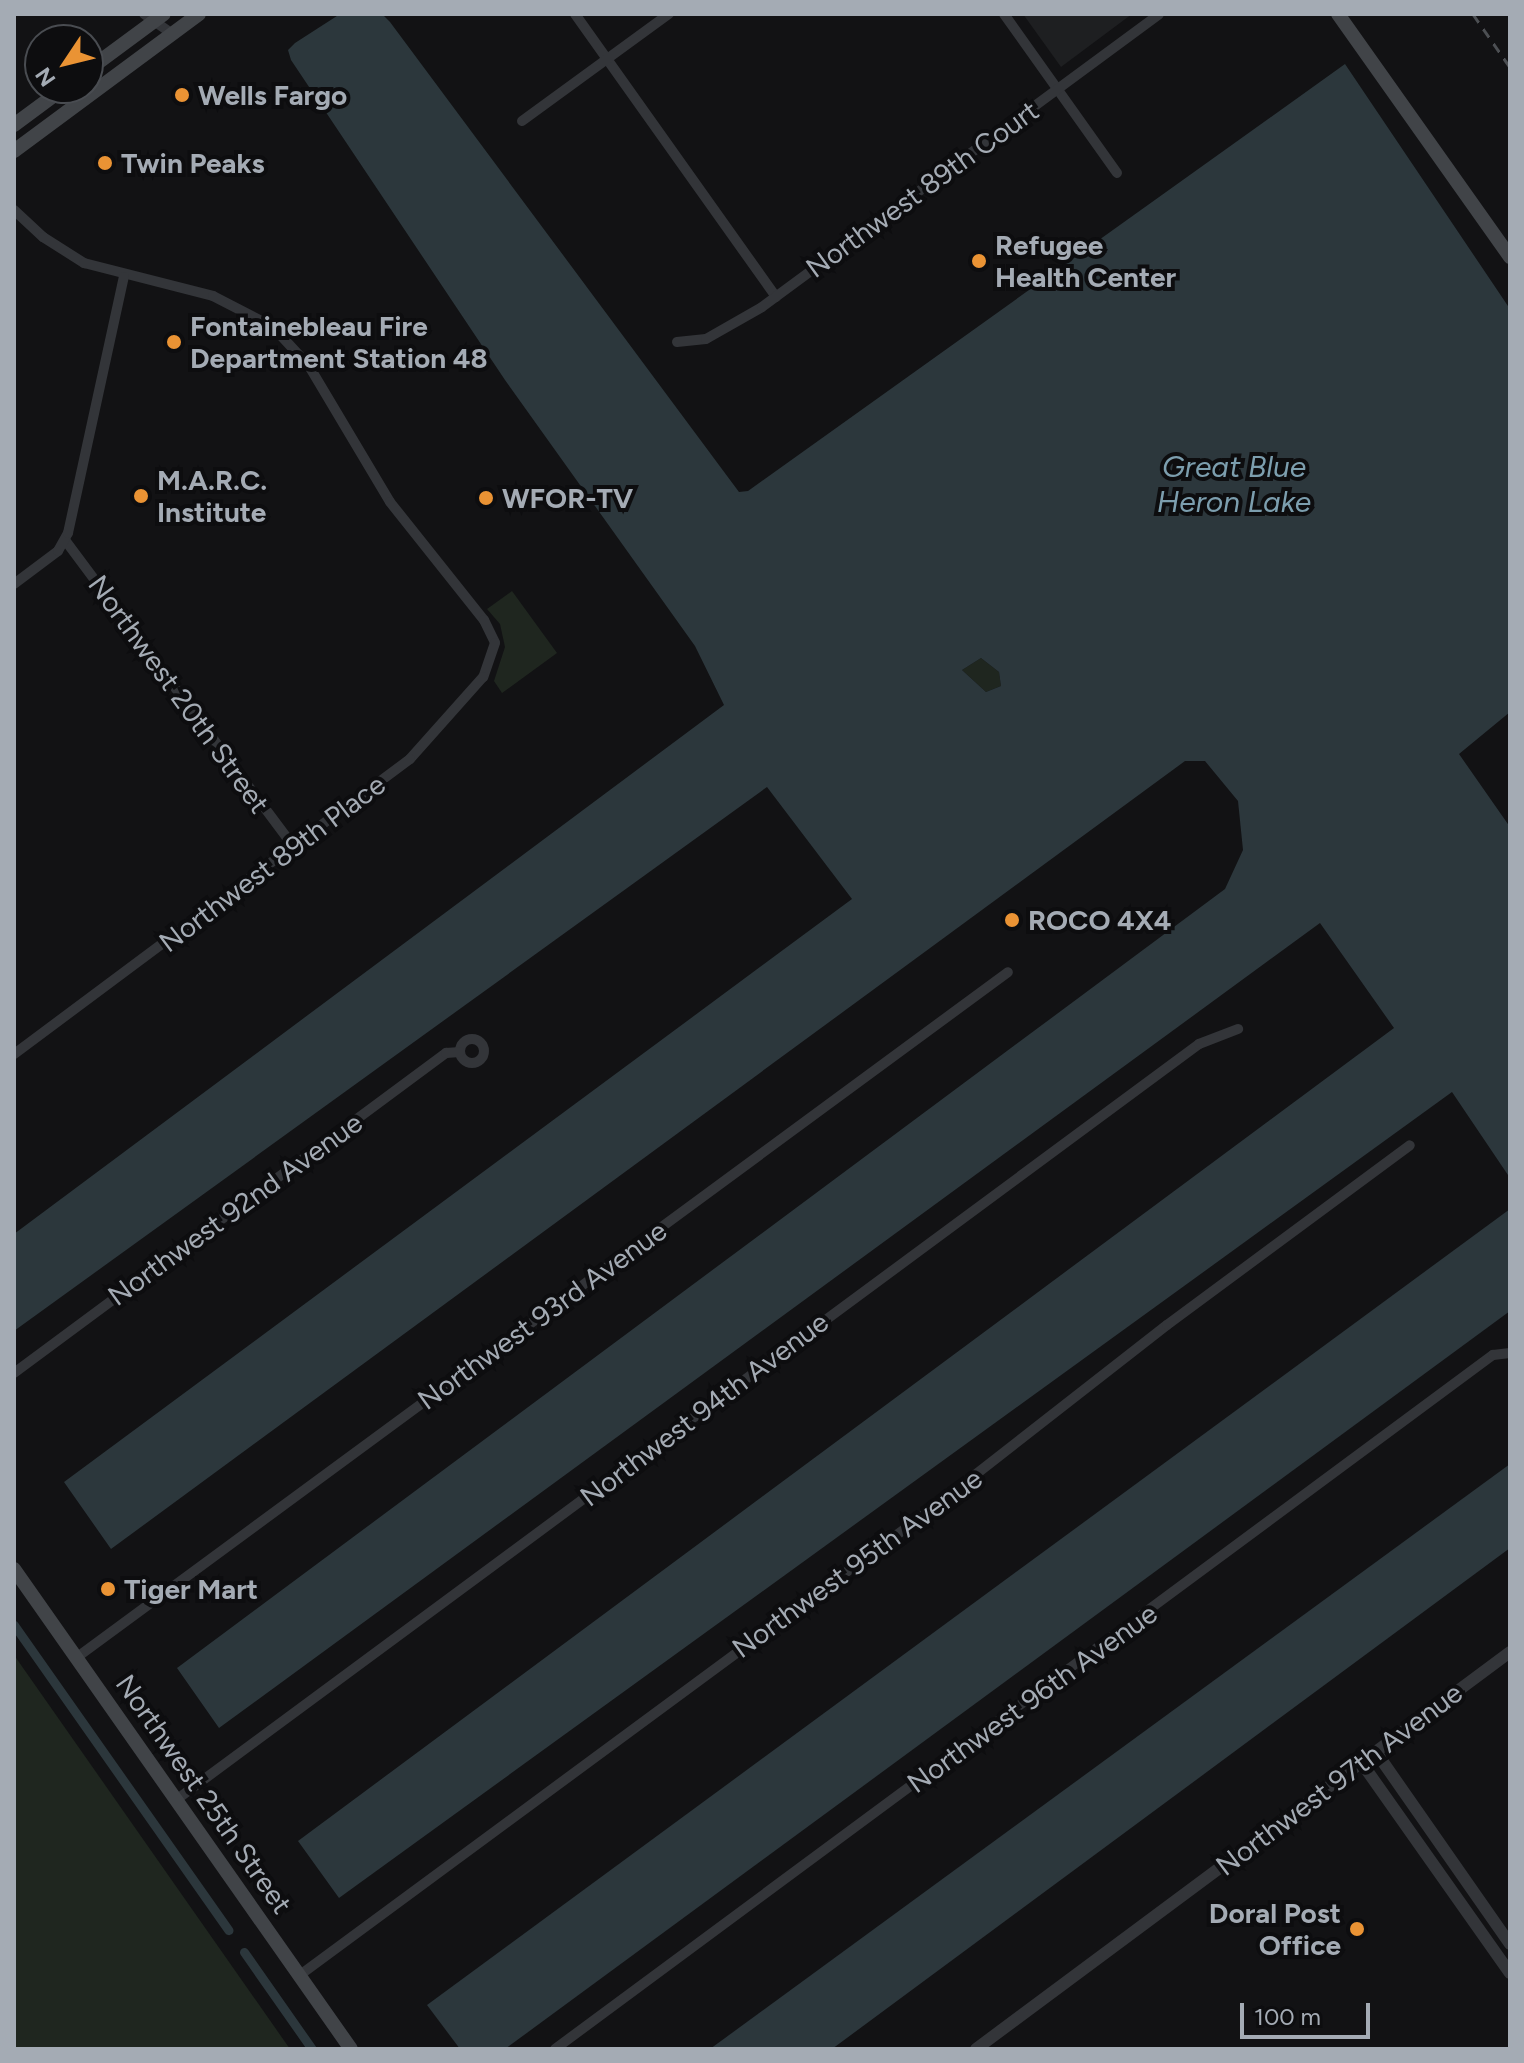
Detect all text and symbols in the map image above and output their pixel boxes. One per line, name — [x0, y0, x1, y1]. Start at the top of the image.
north arrow — [24, 24, 104, 104]
text: N — [30, 62, 62, 92]
place label: Wells Fargo — [198, 78, 347, 112]
marker: Wells Fargo — [173, 86, 191, 104]
street label: Northwest 89th Court — [799, 93, 1045, 285]
place label: Twin Peaks — [121, 146, 265, 180]
marker: Twin Peaks — [96, 154, 114, 172]
place label: Refugee Health Center — [995, 228, 1176, 294]
marker: Refugee Health Center — [970, 252, 988, 270]
place label: Fontainebleau Fire Department Station 48 — [190, 309, 488, 375]
marker: Fontainebleau Fire Department Station 48 — [165, 333, 183, 351]
water label: Great Blue Heron Lake — [1157, 449, 1311, 520]
place label: M.A.R.C. Institute — [157, 463, 267, 529]
place label: WFOR-TV — [502, 481, 633, 515]
marker: M.A.R.C. Institute — [132, 487, 150, 505]
marker: WFOR-TV — [477, 489, 495, 507]
street label: Northwest 20th Street — [81, 568, 277, 820]
street label: Northwest 89th Place — [152, 767, 392, 959]
place label: ROCO 4X4 — [1028, 903, 1172, 937]
marker: ROCO 4X4 — [1003, 911, 1021, 929]
street label: Northwest 92nd Avenue — [101, 1105, 369, 1313]
street label: Northwest 93rd Avenue — [411, 1213, 673, 1417]
street label: Northwest 94th Avenue — [573, 1305, 835, 1513]
street label: Northwest 95th Avenue — [726, 1461, 988, 1665]
place label: Tiger Mart — [124, 1572, 258, 1606]
marker: Tiger Mart — [99, 1580, 117, 1598]
street label: Northwest 96th Avenue — [901, 1596, 1163, 1800]
street label: Northwest 25th Street — [109, 1668, 299, 1920]
street label: Northwest 97th Avenue — [1209, 1675, 1469, 1883]
place label: Doral Post Office — [1209, 1896, 1341, 1962]
marker: Doral Post Office — [1348, 1920, 1366, 1938]
scale bar — [1244, 1987, 1374, 2037]
text: 100 m — [1254, 2002, 1321, 2031]

